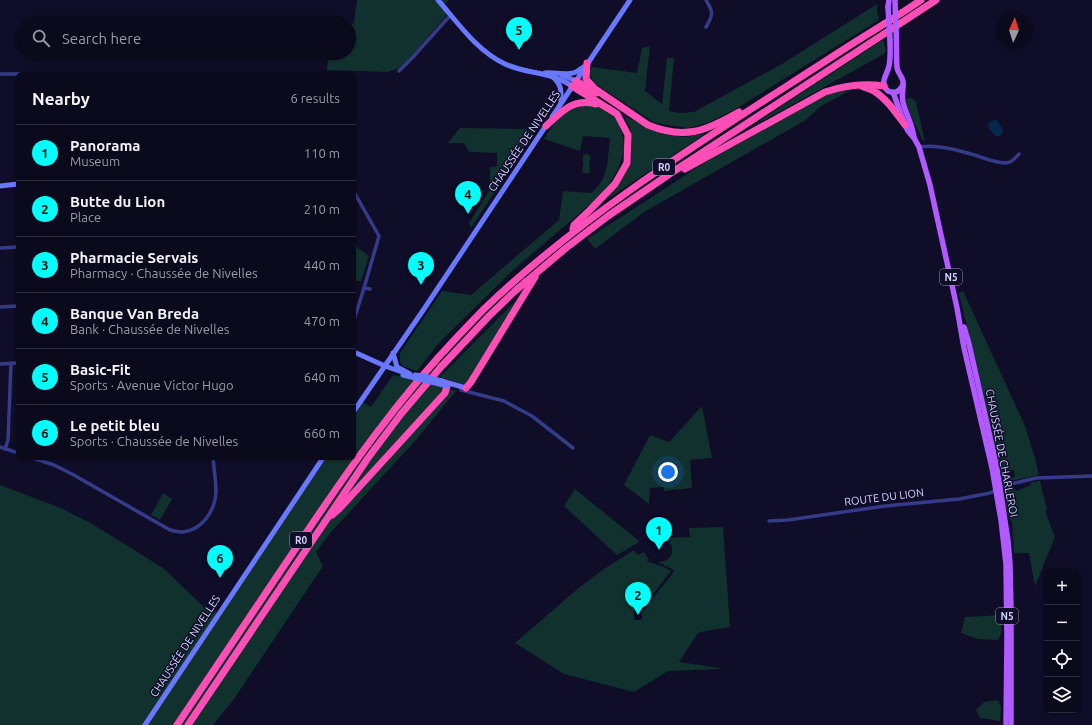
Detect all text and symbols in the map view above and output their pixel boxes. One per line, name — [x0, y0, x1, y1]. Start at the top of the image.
north arrow — [996, 12, 1032, 48]
search box — [16, 16, 356, 60]
pin: 5 — [506, 17, 532, 50]
icon: search — [30, 27, 52, 49]
text: Search here — [62, 30, 141, 47]
street label: CHAUSSÉE DE NIVELLES — [485, 88, 562, 194]
text: Nearby — [32, 89, 90, 108]
text: 6 results — [290, 91, 340, 105]
text: Panorama — [70, 137, 140, 154]
text: 1 — [41, 146, 49, 160]
text: 110 m — [304, 146, 340, 160]
text: Museum — [70, 154, 120, 168]
road number: R0 — [653, 159, 675, 175]
pin: 4 — [455, 181, 481, 214]
text: Butte du Lion — [70, 193, 165, 210]
text: 2 — [41, 202, 49, 216]
text: 210 m — [304, 202, 340, 216]
text: Place — [70, 210, 101, 224]
text: Pharmacie Servais — [70, 249, 198, 266]
pin: 3 — [408, 252, 434, 285]
text: 3 — [41, 258, 49, 272]
text: 440 m — [304, 258, 340, 272]
text: Pharmacy · Chaussée de Nivelles — [70, 266, 258, 280]
road number: N5 — [940, 269, 962, 285]
text: Banque Van Breda — [70, 305, 199, 322]
text: 4 — [41, 314, 49, 328]
text: 470 m — [304, 314, 340, 328]
text: Bank · Chaussée de Nivelles — [70, 322, 229, 336]
text: Basic-Fit — [70, 361, 131, 378]
text: 5 — [41, 370, 49, 384]
text: 640 m — [304, 370, 340, 384]
text: Sports · Avenue Victor Hugo — [70, 378, 234, 392]
street label: CHAUSSÉE DE CHARLEROI — [984, 388, 1021, 518]
text: Le petit bleu — [70, 417, 160, 434]
text: 6 — [41, 426, 49, 440]
text: 660 m — [304, 426, 340, 440]
text: Sports · Chaussée de Nivelles — [70, 434, 238, 448]
your location — [658, 462, 678, 482]
street label: ROUTE DU LION — [843, 486, 925, 508]
pin: 1 — [646, 517, 672, 550]
road number: R0 — [290, 532, 312, 548]
pin: 6 — [207, 545, 233, 578]
map controls — [1044, 569, 1080, 713]
button: + — [1044, 569, 1080, 605]
pin: 2 — [625, 582, 651, 615]
street label: CHAUSSÉE DE NIVELLES — [147, 592, 223, 699]
button: − — [1044, 605, 1080, 641]
road number: N5 — [996, 608, 1018, 624]
button: locate — [1044, 641, 1080, 677]
button: layers — [1044, 677, 1080, 713]

